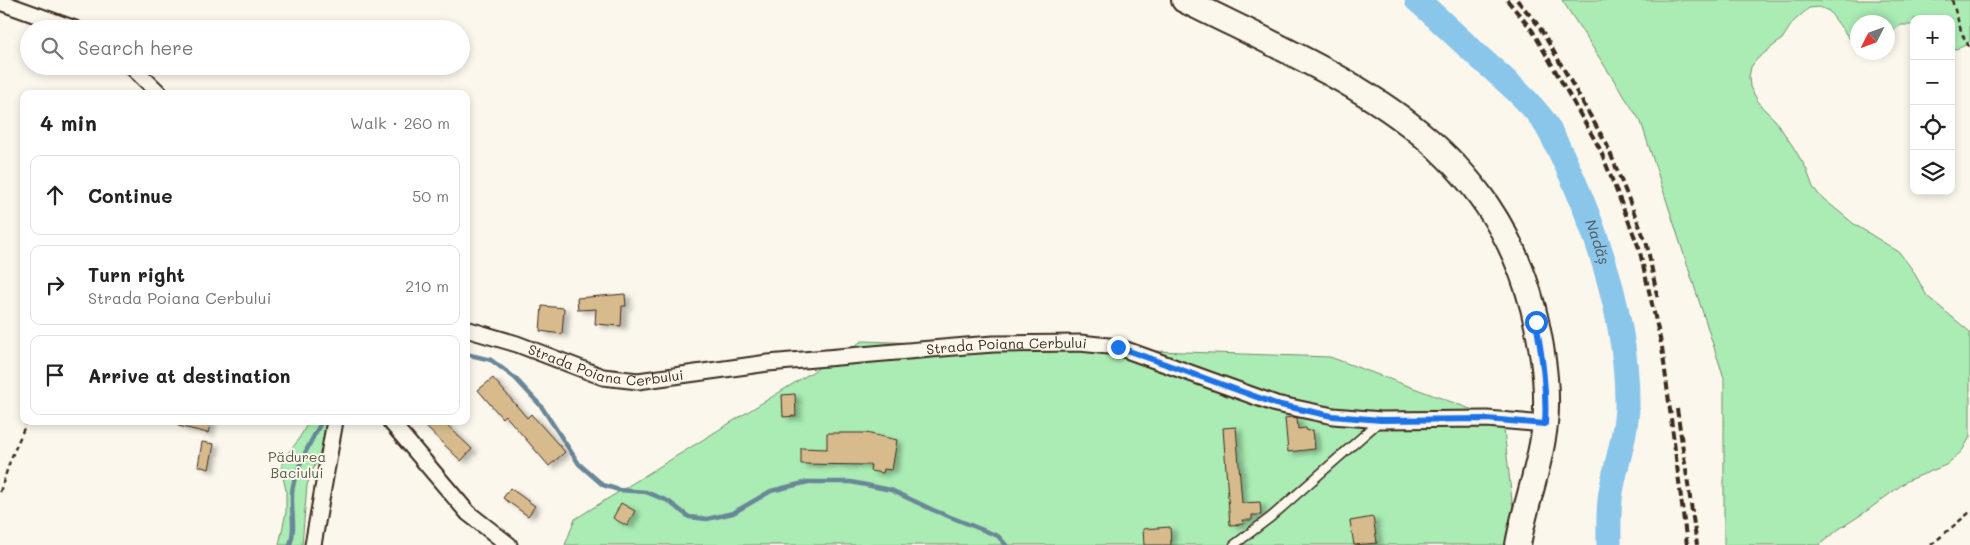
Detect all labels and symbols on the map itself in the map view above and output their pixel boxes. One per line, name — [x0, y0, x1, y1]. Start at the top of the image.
north arrow — [1850, 15, 1895, 60]
water label: Nadăș — [1581, 216, 1615, 267]
route start — [1525, 311, 1548, 334]
street label: Strada Poiana Cerbului — [926, 333, 1088, 358]
route end — [1107, 336, 1130, 359]
street label: Strada Poiana Cerbului — [525, 339, 685, 390]
park label: Pădurea Baciului — [268, 447, 326, 482]

